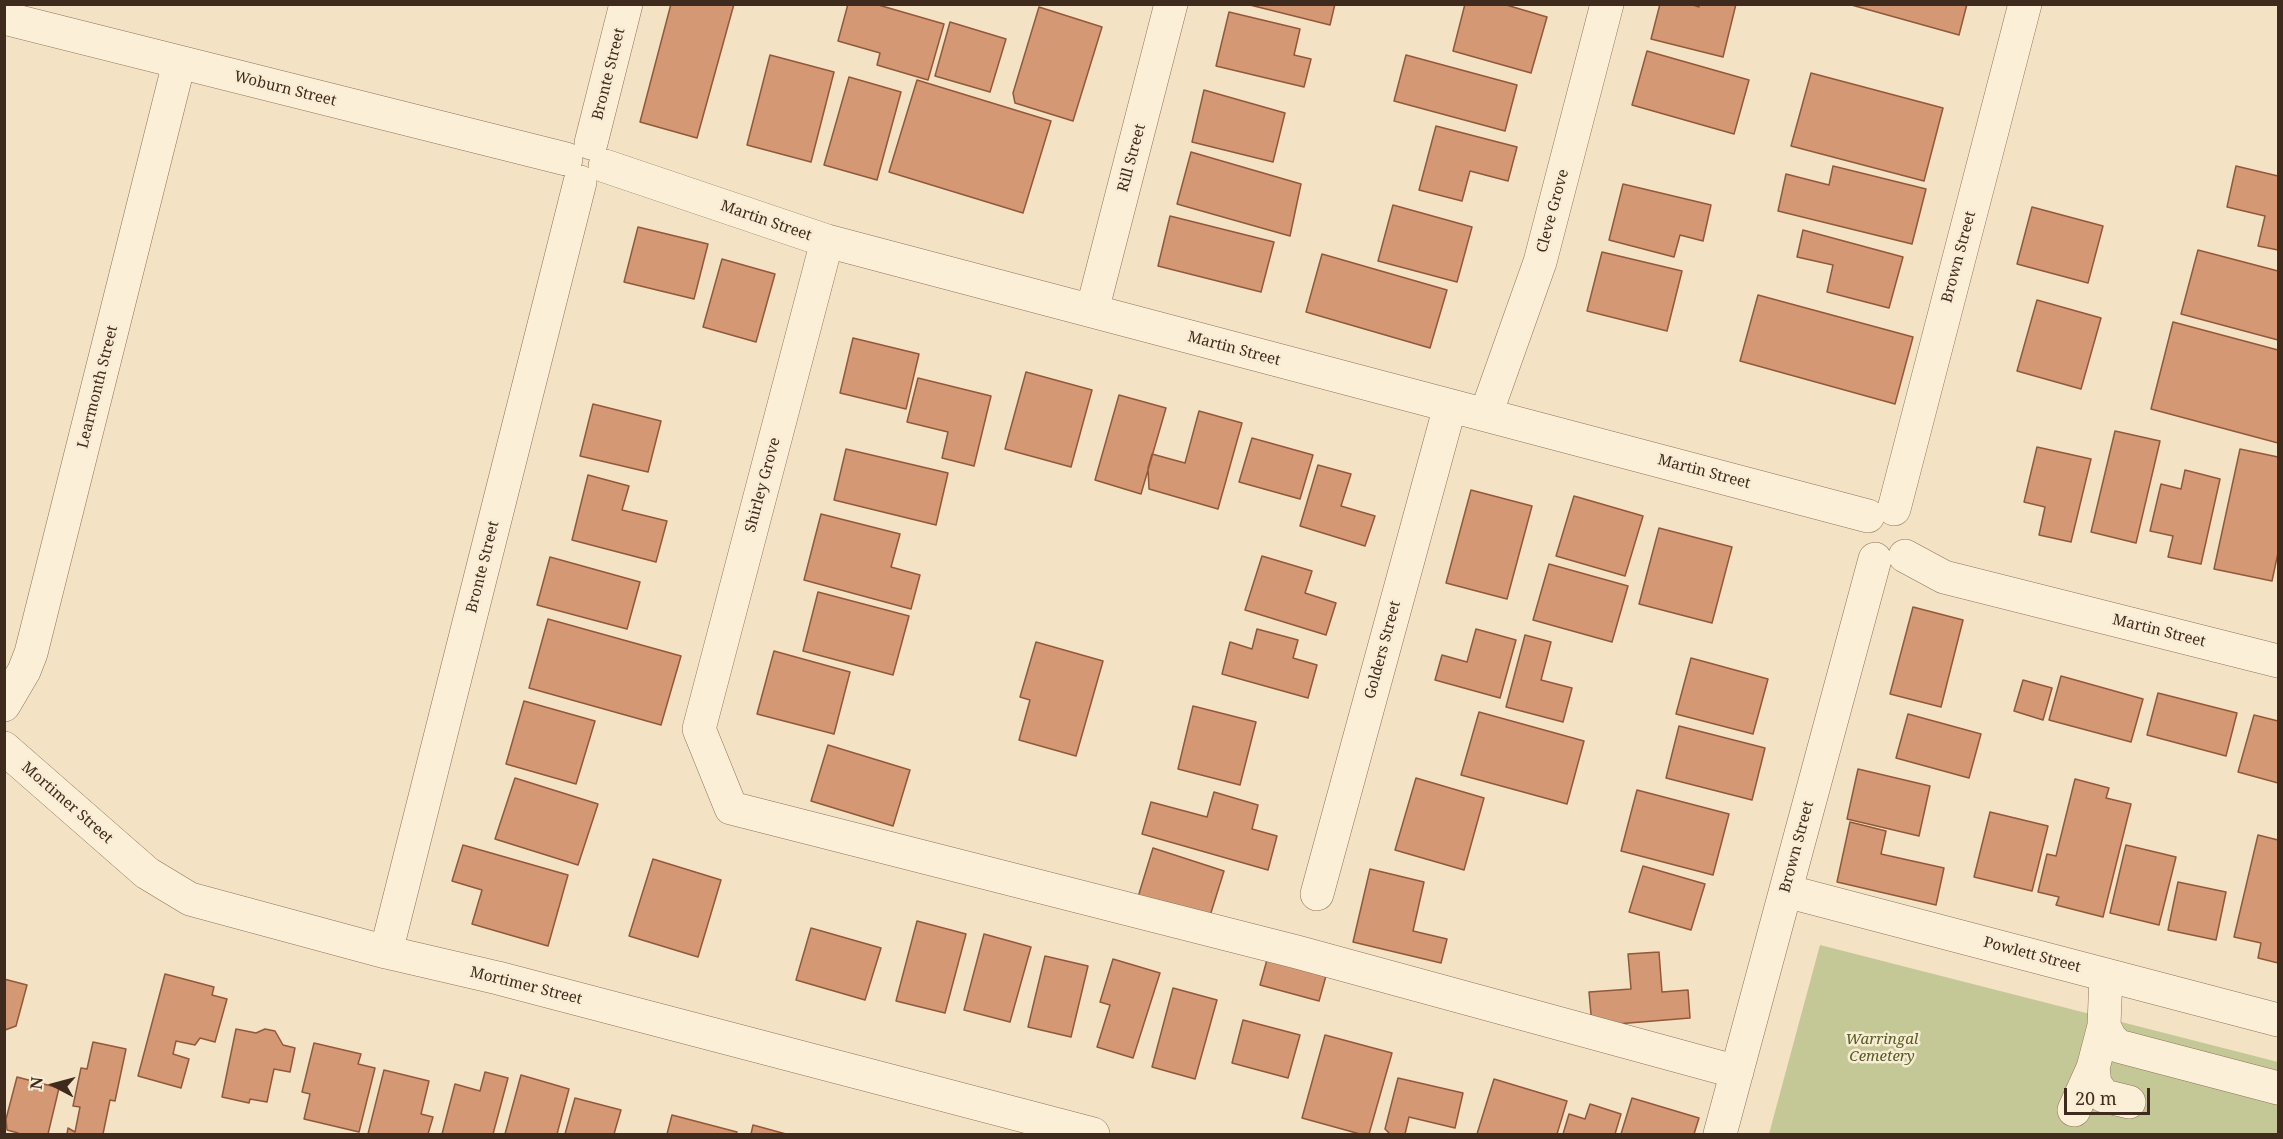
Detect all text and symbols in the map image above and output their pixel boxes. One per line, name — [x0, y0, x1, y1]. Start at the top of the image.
street label: Bronte Street — [589, 26, 629, 122]
street label: Woburn Street — [232, 68, 338, 110]
street label: Rill Street — [1114, 122, 1150, 194]
street label: Cleve Grove — [1533, 167, 1573, 255]
street label: Martin Street — [718, 197, 814, 245]
street label: Brown Street — [1938, 209, 1980, 305]
street label: Learmonth Street — [74, 324, 122, 450]
street label: Martin Street — [1186, 328, 1282, 370]
street label: Shirley Grove — [742, 435, 784, 535]
street label: Martin Street — [1656, 451, 1752, 493]
street label: Bronte Street — [463, 519, 503, 615]
street label: Golders Street — [1361, 599, 1405, 701]
street label: Martin Street — [2111, 611, 2207, 651]
street label: Mortimer Street — [18, 759, 116, 847]
street label: Brown Street — [1776, 799, 1818, 895]
street label: Powlett Street — [1982, 933, 2082, 977]
street label: Mortimer Street — [468, 963, 584, 1009]
park label: Warringal Cemetery — [1846, 1031, 1918, 1066]
north arrow — [24, 1055, 84, 1115]
text: N — [24, 1076, 48, 1091]
scale bar — [2067, 1076, 2152, 1114]
text: 20 m — [2075, 1086, 2117, 1110]

